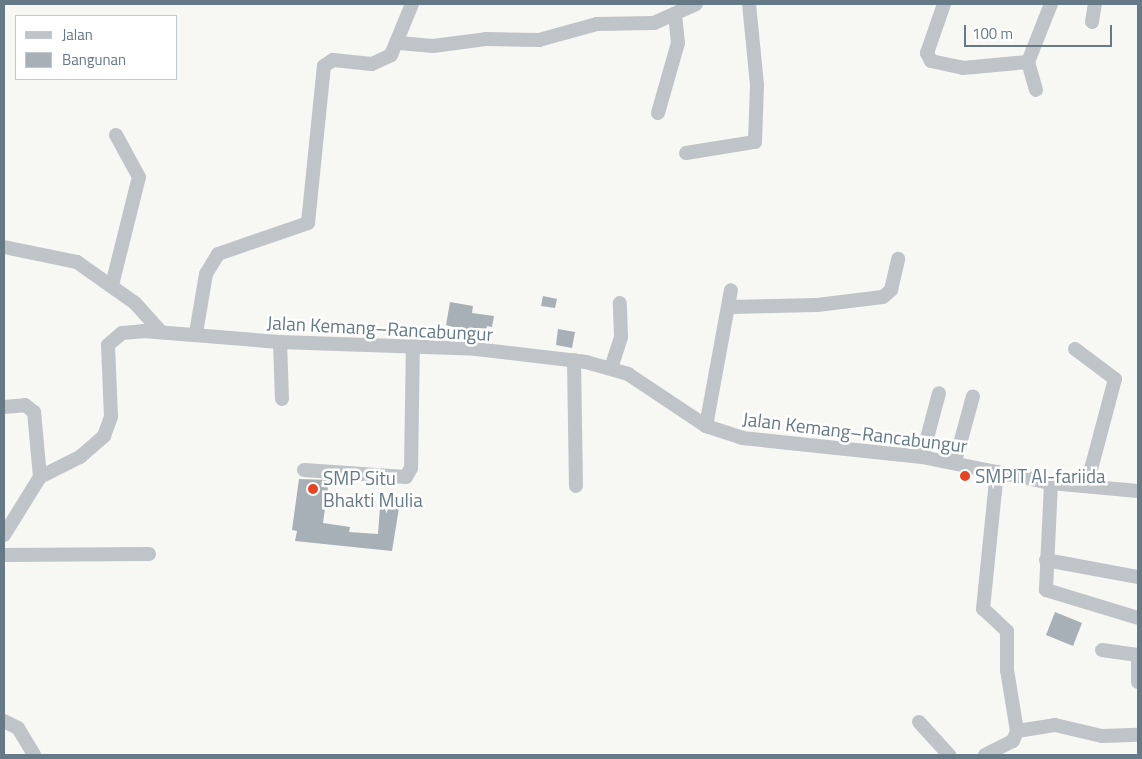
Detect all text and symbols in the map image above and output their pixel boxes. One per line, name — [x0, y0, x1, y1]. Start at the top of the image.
legend — [15, 15, 178, 80]
scale bar — [967, 15, 1114, 47]
text: 100 m — [972, 22, 1013, 45]
text: Jalan — [62, 23, 93, 46]
text: Bangunan — [62, 48, 126, 71]
street label: Jalan Kemang–Rancabungur — [266, 311, 494, 345]
street label: Jalan Kemang–Rancabungur — [741, 407, 969, 457]
place label: SMPIT Al-fariida — [975, 465, 1105, 487]
place label: SMP Situ Bhakti Mulia — [323, 467, 423, 511]
marker: SMPIT Al-fariida — [959, 470, 971, 482]
marker: SMP Situ Bhakti Mulia — [307, 483, 319, 495]

